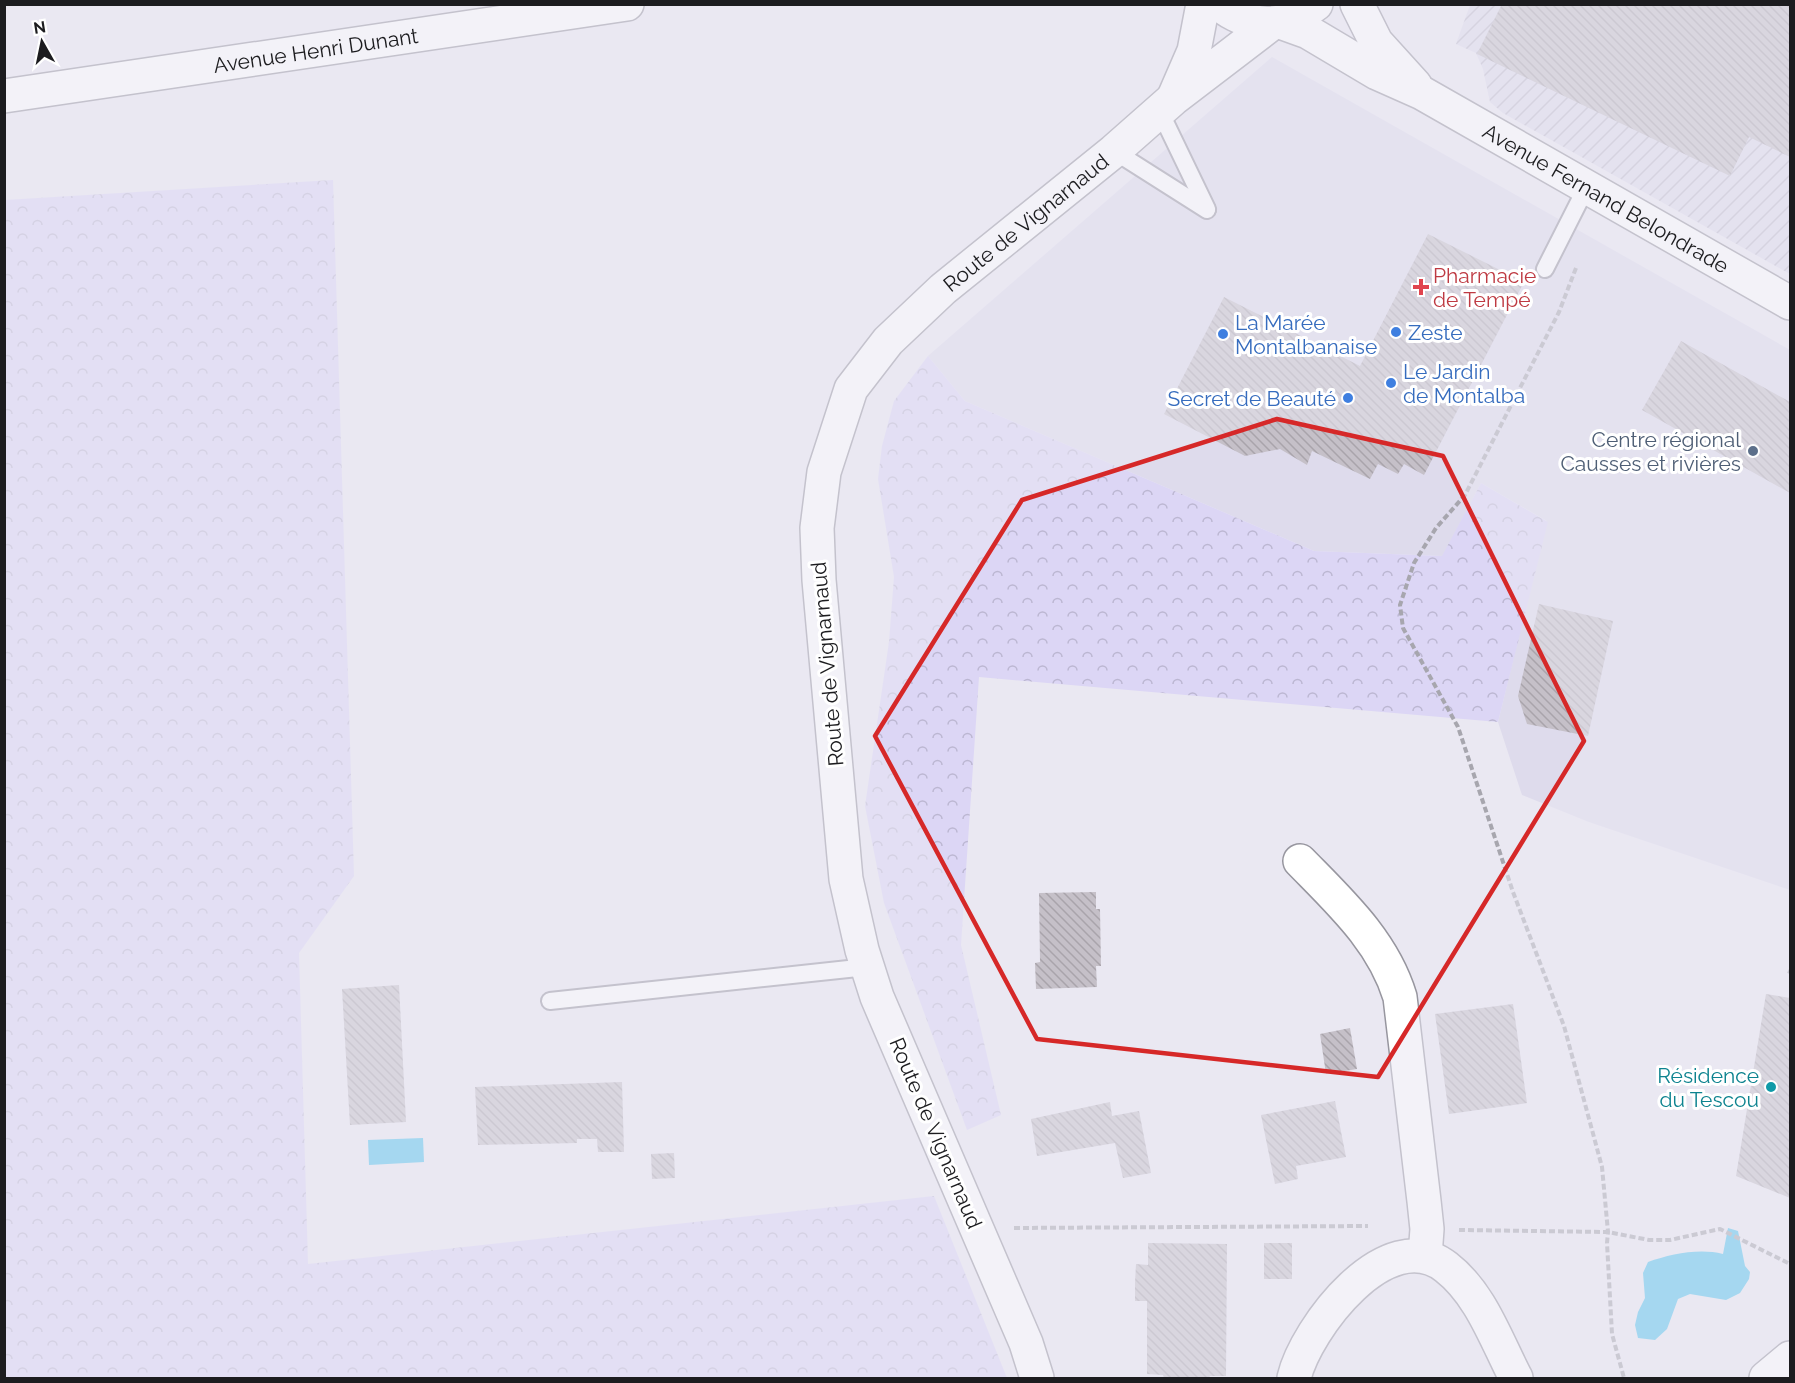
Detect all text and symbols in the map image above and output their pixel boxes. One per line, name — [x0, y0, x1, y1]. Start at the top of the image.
north arrow — [12, 12, 72, 72]
text: N — [32, 17, 47, 38]
street label: Avenue Henri Dunant — [212, 23, 420, 77]
street label: Avenue Fernand Belondrade — [1479, 118, 1733, 278]
street label: Route de Vignarnaud — [938, 148, 1113, 296]
place label: Pharmacie de Tempé — [1433, 263, 1536, 312]
marker: Pharmacie de Tempé — [1414, 280, 1428, 294]
place label: La Marée Montalbanaise — [1235, 310, 1377, 359]
place label: Zeste — [1408, 320, 1463, 345]
marker: Zeste — [1389, 325, 1403, 339]
marker: La Marée Montalbanaise — [1216, 327, 1230, 341]
place label: Le Jardin de Montalba — [1403, 359, 1525, 408]
marker: Le Jardin de Montalba — [1384, 376, 1398, 390]
place label: Secret de Beauté — [1168, 386, 1336, 411]
marker: Secret de Beauté — [1341, 391, 1355, 405]
place label: Centre régional Causses et rivières — [1560, 427, 1741, 476]
marker: Centre régional Causses et rivières — [1746, 444, 1760, 458]
street label: Route de Vignarnaud — [806, 561, 848, 767]
street label: Route de Vignarnaud — [884, 1034, 988, 1232]
place label: Résidence du Tescou — [1657, 1063, 1759, 1112]
marker: Résidence du Tescou — [1764, 1080, 1778, 1094]

